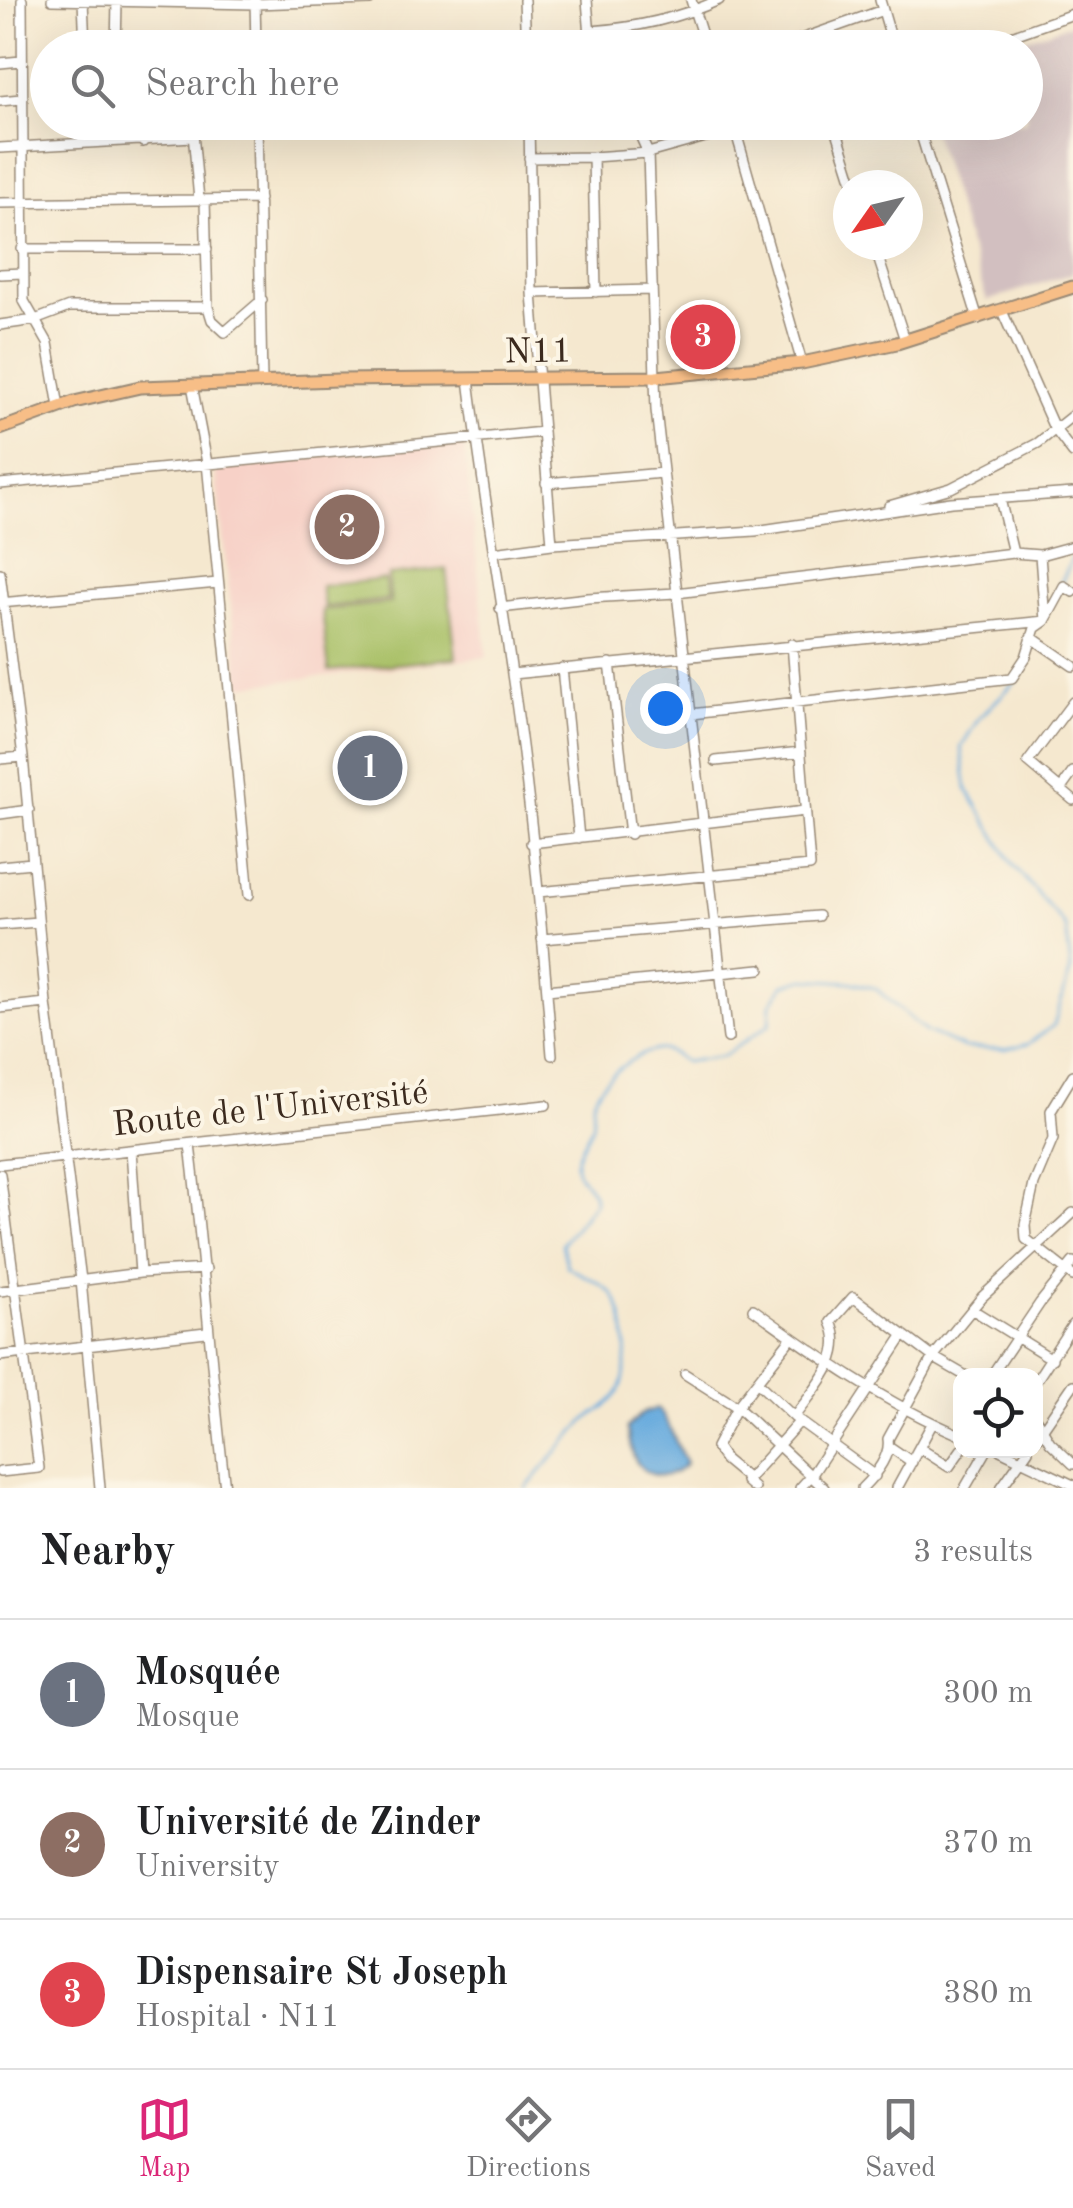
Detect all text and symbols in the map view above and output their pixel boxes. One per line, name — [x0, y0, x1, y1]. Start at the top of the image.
search box — [30, 30, 1043, 140]
icon: search — [65, 58, 120, 113]
text: Search here — [145, 66, 340, 104]
north arrow — [833, 170, 923, 260]
pin: 3 — [670, 300, 736, 374]
street label: N11 — [504, 334, 572, 371]
pin: 2 — [314, 490, 380, 564]
your location — [640, 683, 691, 734]
pin: 1 — [338, 730, 402, 806]
street label: Route de l'Université — [111, 1076, 430, 1143]
map controls — [953, 1368, 1043, 1458]
button: locate — [953, 1368, 1043, 1458]
text: Nearby — [40, 1532, 176, 1574]
text: 3 results — [913, 1537, 1033, 1569]
text: Mosquée — [135, 1655, 281, 1693]
text: 1 — [63, 1678, 82, 1710]
text: 300 m — [943, 1678, 1033, 1710]
text: Mosque — [135, 1702, 239, 1734]
text: Université de Zinder — [135, 1805, 481, 1843]
text: 2 — [63, 1828, 82, 1860]
text: 370 m — [943, 1828, 1033, 1860]
text: University — [135, 1852, 280, 1884]
text: Dispensaire St Joseph — [135, 1955, 508, 1993]
text: 3 — [63, 1978, 82, 2010]
text: 380 m — [943, 1978, 1033, 2010]
text: Hospital · N11 — [135, 2002, 339, 2034]
tab: Map — [137, 2092, 192, 2187]
tab: Directions — [466, 2092, 591, 2187]
tab: Saved — [865, 2092, 936, 2187]

